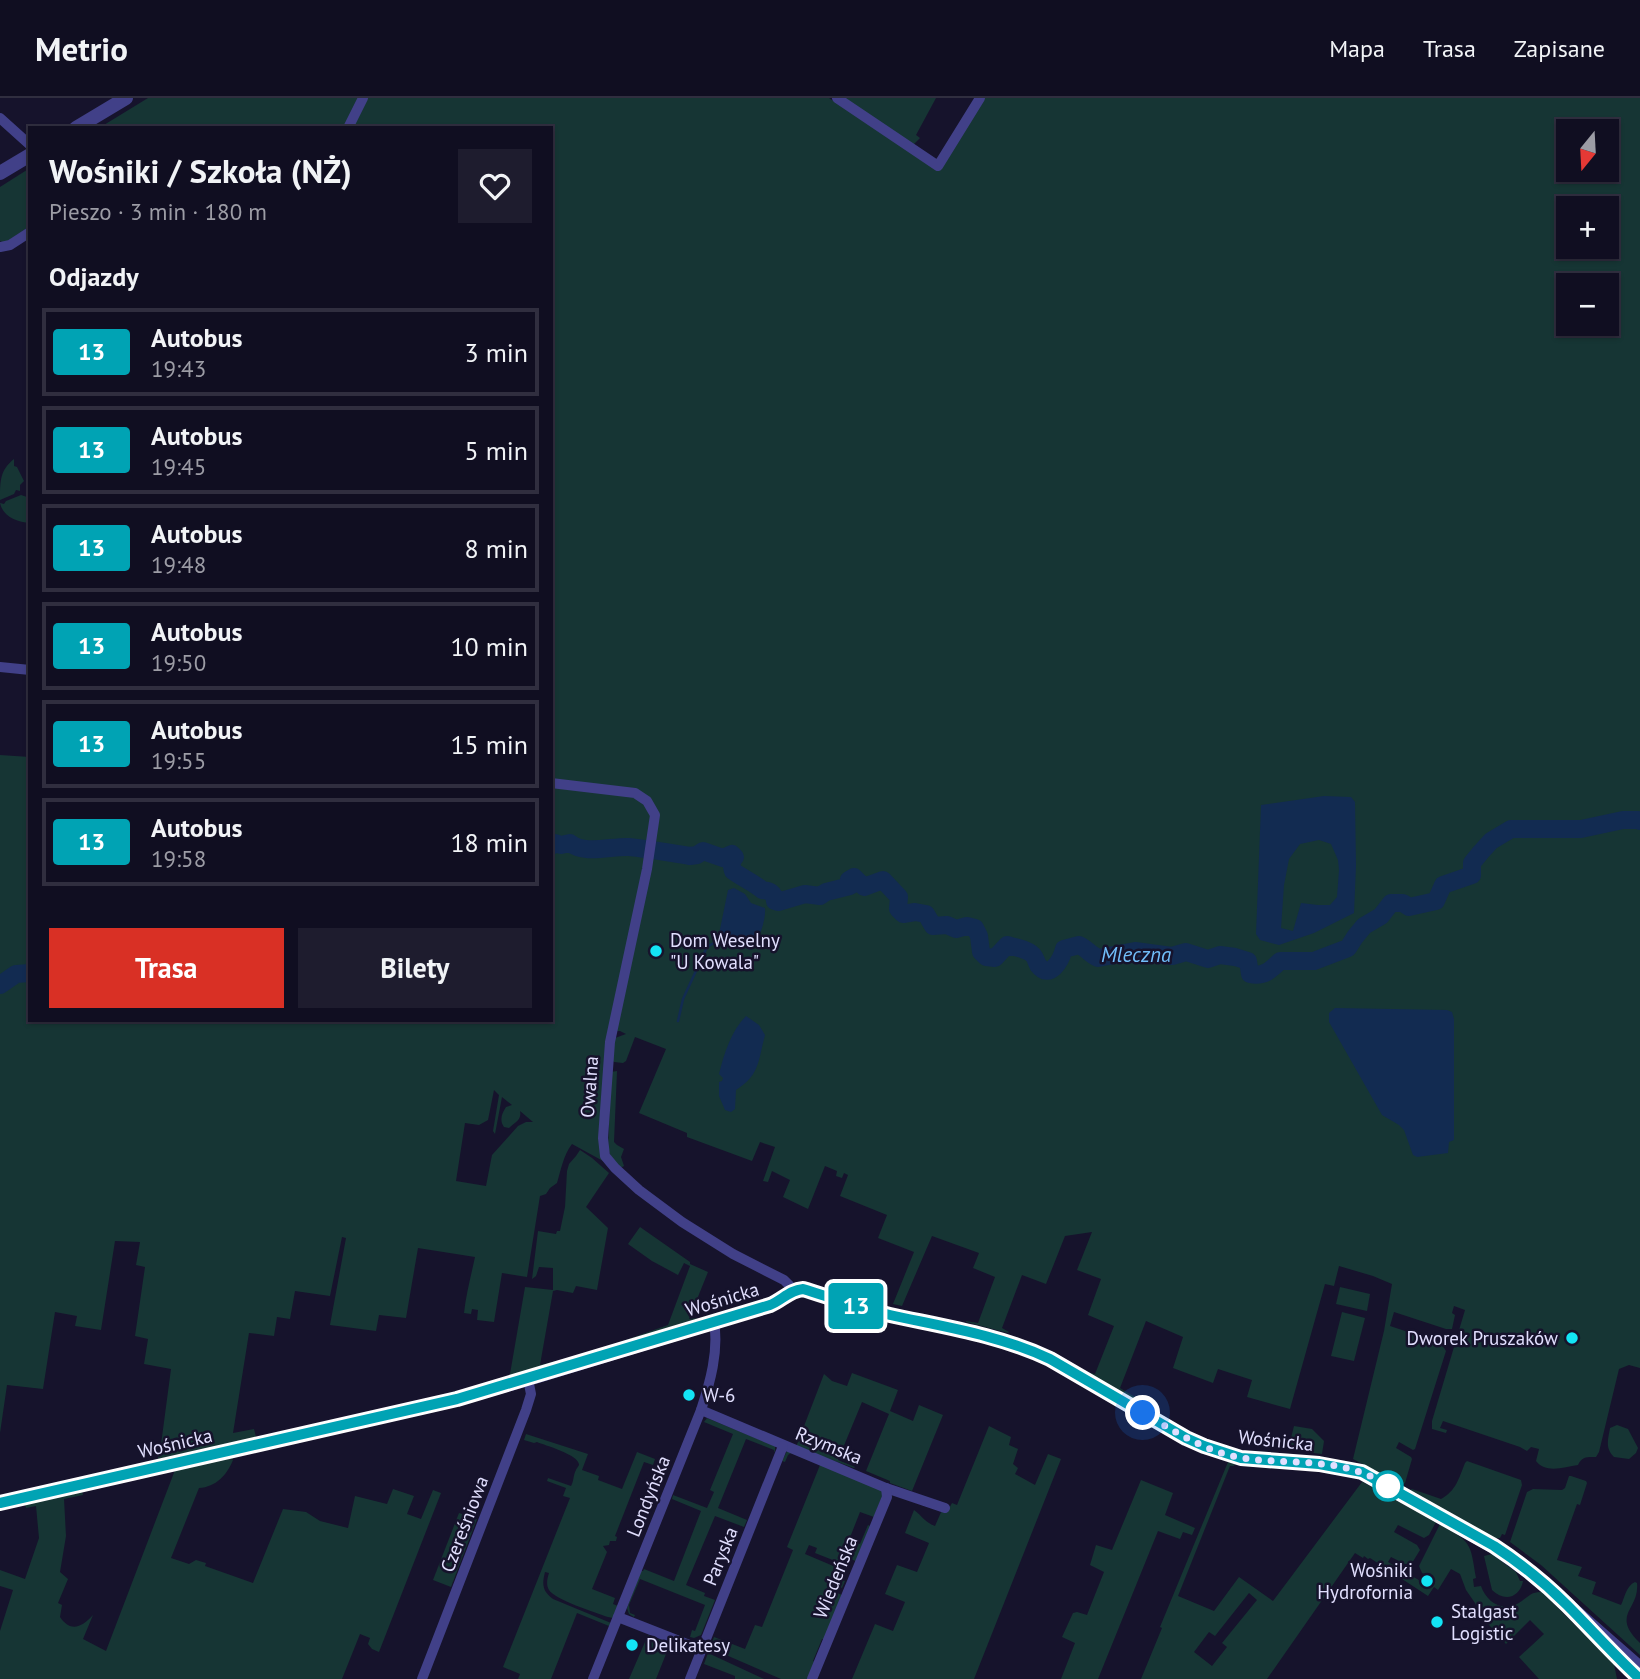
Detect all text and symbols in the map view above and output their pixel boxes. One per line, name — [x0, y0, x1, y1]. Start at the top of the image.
text: Metrio — [35, 27, 128, 70]
text: Mapa — [1329, 33, 1385, 64]
text: Trasa — [1423, 33, 1476, 64]
text: Zapisane — [1514, 33, 1605, 64]
north arrow — [1556, 119, 1619, 182]
map controls — [1556, 119, 1619, 336]
text: Wośniki / Szkoła (NŻ) — [49, 149, 352, 192]
button: heart — [458, 149, 532, 223]
button: + — [1556, 196, 1619, 259]
text: Pieszo · 3 min · 180 m — [49, 197, 267, 226]
text: Odjazdy — [49, 260, 139, 293]
button: − — [1556, 273, 1619, 336]
text: Autobus — [151, 321, 243, 354]
text: 13 — [78, 336, 105, 367]
text: 3 min — [465, 336, 528, 369]
text: 19:43 — [151, 354, 206, 383]
text: Autobus — [151, 419, 243, 452]
text: 13 — [78, 434, 105, 465]
text: 5 min — [465, 434, 528, 467]
text: 19:45 — [151, 452, 206, 481]
text: Autobus — [151, 517, 243, 550]
text: 13 — [78, 532, 105, 563]
text: 8 min — [465, 532, 528, 565]
text: 19:48 — [151, 550, 206, 579]
text: Autobus — [151, 615, 243, 648]
text: 13 — [78, 630, 105, 661]
text: 10 min — [450, 630, 528, 663]
text: 19:50 — [151, 648, 206, 677]
text: Autobus — [151, 713, 243, 746]
text: 13 — [78, 728, 105, 759]
text: 15 min — [450, 728, 528, 761]
text: 19:55 — [151, 746, 206, 775]
text: Autobus — [151, 811, 243, 844]
text: 13 — [78, 826, 105, 857]
text: 18 min — [450, 826, 528, 859]
text: 19:58 — [151, 844, 206, 873]
button: Trasa — [49, 928, 284, 1008]
button: Bilety — [298, 928, 532, 1008]
place label: Dom Weselny "U Kowala" — [670, 928, 780, 974]
water label: Mleczna — [1101, 941, 1172, 968]
marker: Dom Weselny "U Kowala" — [648, 943, 664, 959]
street label: Owalna — [575, 1055, 603, 1119]
street label: Wośnicka — [682, 1276, 762, 1322]
line badge: 13 — [824, 1283, 888, 1329]
text: 13 — [842, 1290, 870, 1321]
place label: Dworek Pruszaków — [1407, 1326, 1558, 1350]
marker: Dworek Pruszaków — [1564, 1330, 1580, 1346]
place label: W-6 — [703, 1383, 735, 1407]
marker: W-6 — [681, 1387, 697, 1403]
your location — [1125, 1395, 1160, 1430]
street label: Rzymska — [792, 1421, 866, 1469]
street label: Wośnicka — [135, 1423, 215, 1463]
street label: Wośnicka — [1237, 1424, 1315, 1456]
street label: Londyńska — [621, 1452, 675, 1540]
unlabelled marker — [1373, 1471, 1403, 1501]
street label: Czereśniowa — [435, 1472, 493, 1576]
street label: Paryska — [697, 1523, 743, 1589]
street label: Wiedeńska — [808, 1532, 862, 1622]
place label: Wośniki Hydrofornia — [1317, 1558, 1413, 1604]
marker: Wośniki Hydrofornia — [1419, 1573, 1435, 1589]
place label: Stalgast Logistic — [1451, 1599, 1517, 1645]
marker: Stalgast Logistic — [1429, 1614, 1445, 1630]
place label: Delikatesy — [646, 1633, 730, 1657]
marker: Delikatesy — [624, 1637, 640, 1653]

